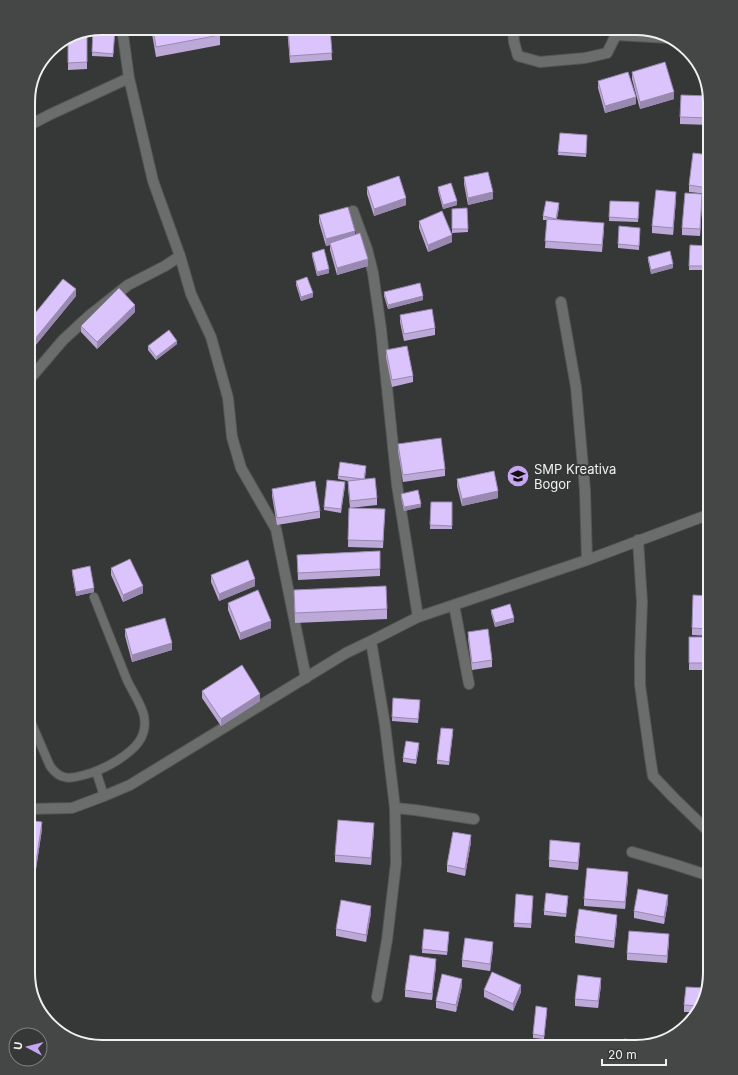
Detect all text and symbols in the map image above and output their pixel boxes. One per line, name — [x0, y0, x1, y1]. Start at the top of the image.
place label: SMP Kreativa Bogor — [534, 461, 616, 492]
school or university icon: SMP Kreativa Bogor — [505, 463, 531, 489]
north arrow — [8, 1027, 48, 1067]
text: U — [11, 1041, 26, 1051]
scale bar — [602, 1041, 666, 1067]
text: 20 m — [608, 1047, 637, 1062]

